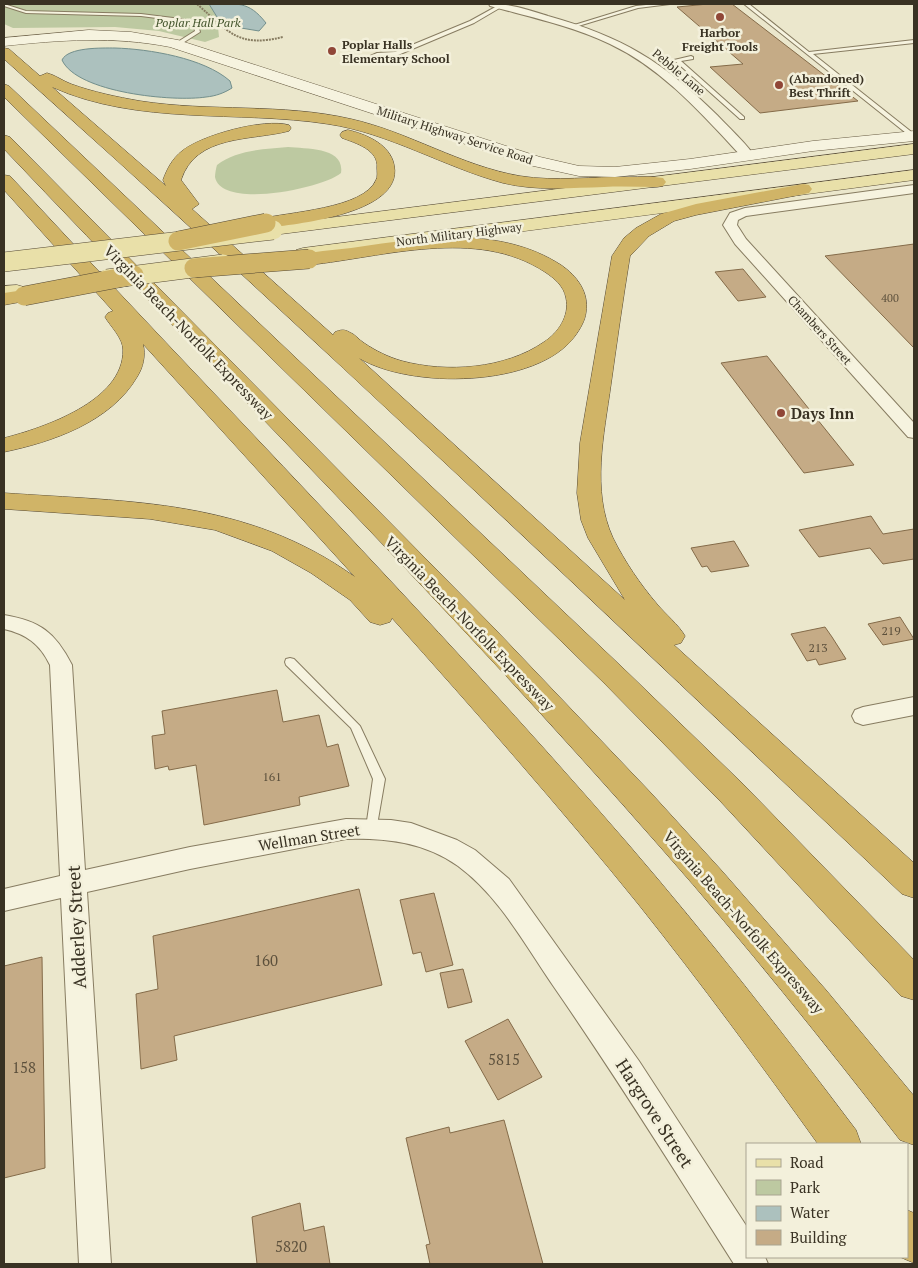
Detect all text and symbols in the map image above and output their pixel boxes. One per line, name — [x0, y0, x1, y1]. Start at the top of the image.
marker: Harbor Freight Tools — [714, 11, 726, 23]
park label: Poplar Hall Park — [154, 15, 241, 30]
place label: Harbor Freight Tools — [682, 25, 759, 54]
place label: Poplar Halls Elementary School — [342, 37, 450, 66]
marker: Poplar Halls Elementary School — [326, 45, 338, 57]
street label: Pebble Lane — [650, 46, 708, 98]
place label: (Abandoned) Best Thrift — [789, 71, 864, 100]
marker: (Abandoned) Best Thrift — [773, 79, 785, 91]
street label: Military Highway Service Road — [375, 103, 535, 167]
street label: North Military Highway — [395, 219, 524, 249]
street label: Virginia Beach-Norfolk Expressway — [100, 240, 278, 424]
house number: 400 — [881, 291, 899, 305]
street label: Chambers Street — [785, 292, 856, 368]
place label: Days Inn — [791, 403, 854, 423]
marker: Days Inn — [775, 407, 787, 419]
street label: Virginia Beach-Norfolk Expressway — [381, 531, 559, 715]
house number: 219 — [881, 623, 901, 638]
house number: 213 — [808, 640, 828, 655]
house number: 161 — [262, 769, 282, 784]
street label: Wellman Street — [257, 819, 362, 855]
street label: Virginia Beach-Norfolk Expressway — [659, 827, 829, 1018]
street label: Adderley Street — [61, 864, 91, 989]
house number: 160 — [254, 950, 278, 970]
house number: 5815 — [488, 1049, 520, 1069]
street label: Hargrove Street — [611, 1054, 699, 1172]
house number: 158 — [12, 1057, 36, 1077]
legend — [746, 1143, 908, 1258]
text: Road — [790, 1152, 823, 1172]
text: Park — [790, 1177, 820, 1197]
text: Water — [790, 1202, 830, 1222]
text: Building — [790, 1227, 848, 1247]
house number: 5820 — [275, 1236, 307, 1256]

